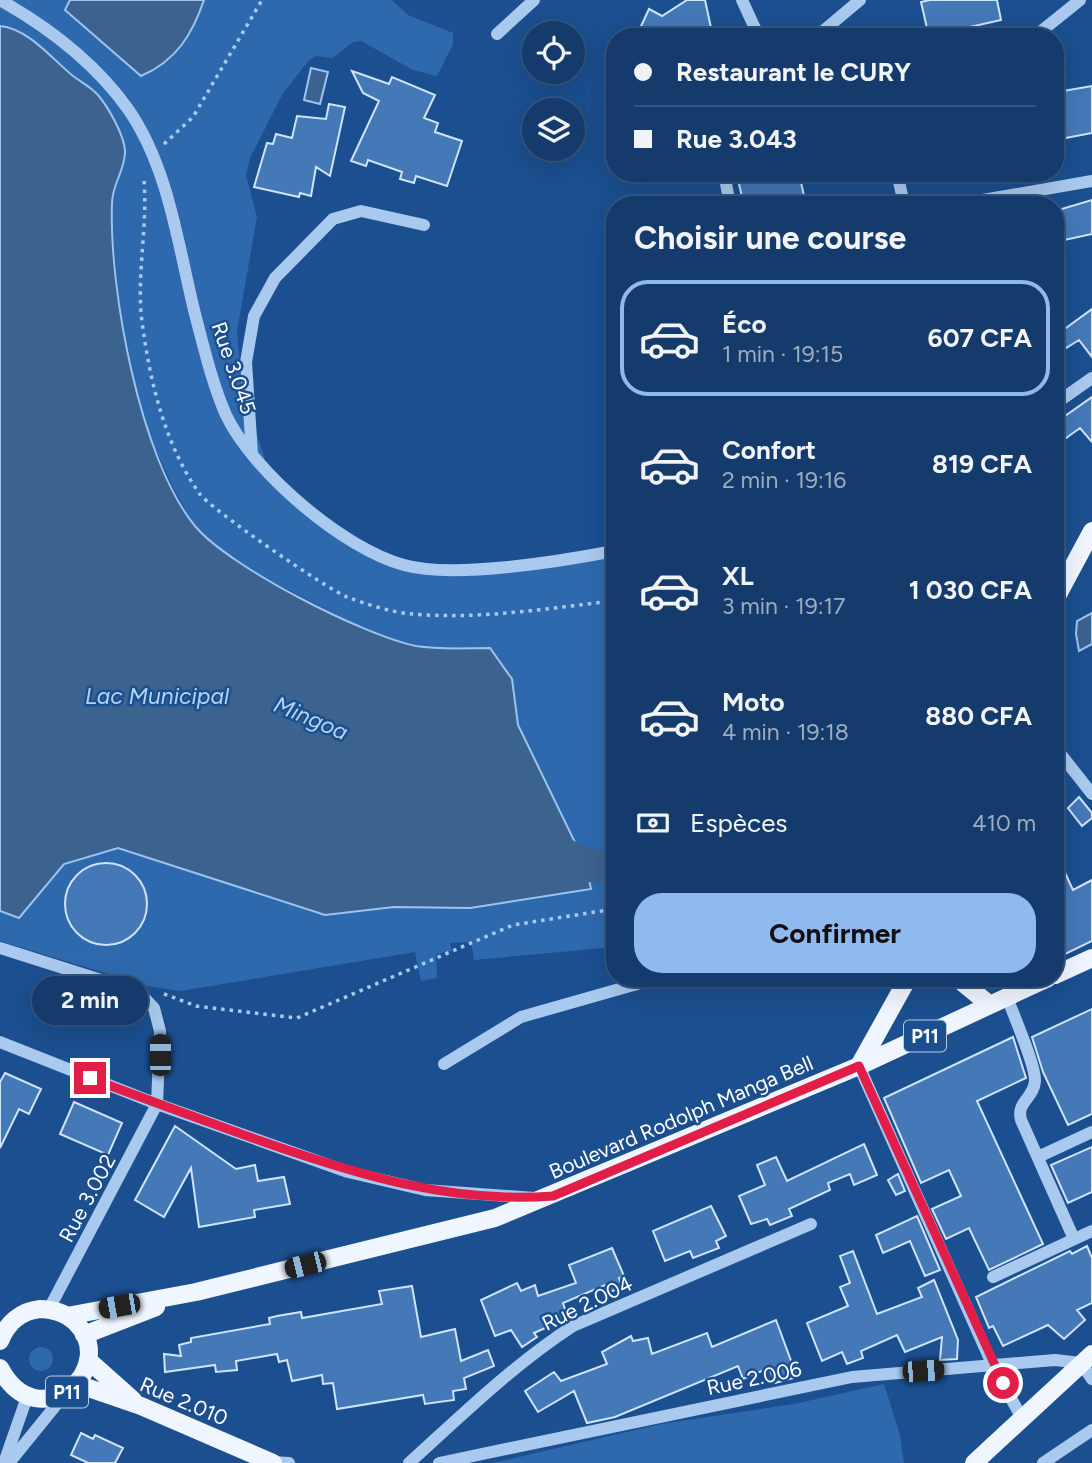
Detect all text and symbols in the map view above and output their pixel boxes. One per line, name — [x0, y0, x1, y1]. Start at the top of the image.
map controls — [522, 21, 585, 161]
button: locate — [522, 21, 585, 84]
text: Restaurant le CURY — [676, 56, 911, 88]
button: layers — [522, 98, 585, 161]
text: Rue 3.043 — [676, 123, 797, 155]
text: Choisir une course — [634, 219, 906, 257]
icon: car — [638, 307, 701, 370]
text: Éco — [722, 308, 767, 340]
street label: Rue 3.045 — [207, 319, 261, 417]
text: 607 CFA — [928, 322, 1032, 354]
text: 1 min · 19:15 — [722, 340, 843, 368]
icon: car — [638, 433, 701, 496]
text: Confort — [722, 434, 816, 466]
text: 819 CFA — [932, 448, 1032, 480]
text: 2 min · 19:16 — [722, 466, 846, 494]
icon: car — [638, 559, 701, 622]
text: XL — [722, 560, 754, 592]
text: 1 030 CFA — [909, 574, 1032, 606]
text: 3 min · 19:17 — [722, 592, 845, 620]
water label: Lac Municipal — [85, 682, 230, 710]
icon: car — [638, 685, 701, 748]
text: Moto — [722, 686, 785, 718]
water label: Mingoa — [270, 690, 352, 746]
text: 880 CFA — [925, 700, 1032, 732]
text: 4 min · 19:18 — [722, 718, 849, 746]
icon: cash — [634, 804, 672, 842]
text: Espèces — [690, 807, 787, 839]
text: 410 m — [972, 809, 1036, 837]
button: Confirmer — [634, 893, 1036, 973]
callout: 2 min — [32, 976, 148, 1026]
text: 2 min — [61, 986, 119, 1014]
road number: P11 — [904, 1020, 946, 1052]
car — [150, 1034, 171, 1076]
street label: Boulevard Rodolph Manga Bell — [545, 1050, 817, 1184]
route end — [74, 1062, 106, 1094]
street label: Rue 3.002 — [53, 1150, 121, 1246]
car — [283, 1250, 328, 1280]
street label: Rue 2.004 — [538, 1270, 636, 1336]
car — [97, 1292, 142, 1320]
street label: Rue 2.006 — [704, 1356, 804, 1400]
car — [902, 1359, 945, 1383]
route start — [987, 1367, 1019, 1399]
street label: Rue 2.010 — [136, 1371, 232, 1431]
road number: P11 — [46, 1376, 88, 1408]

